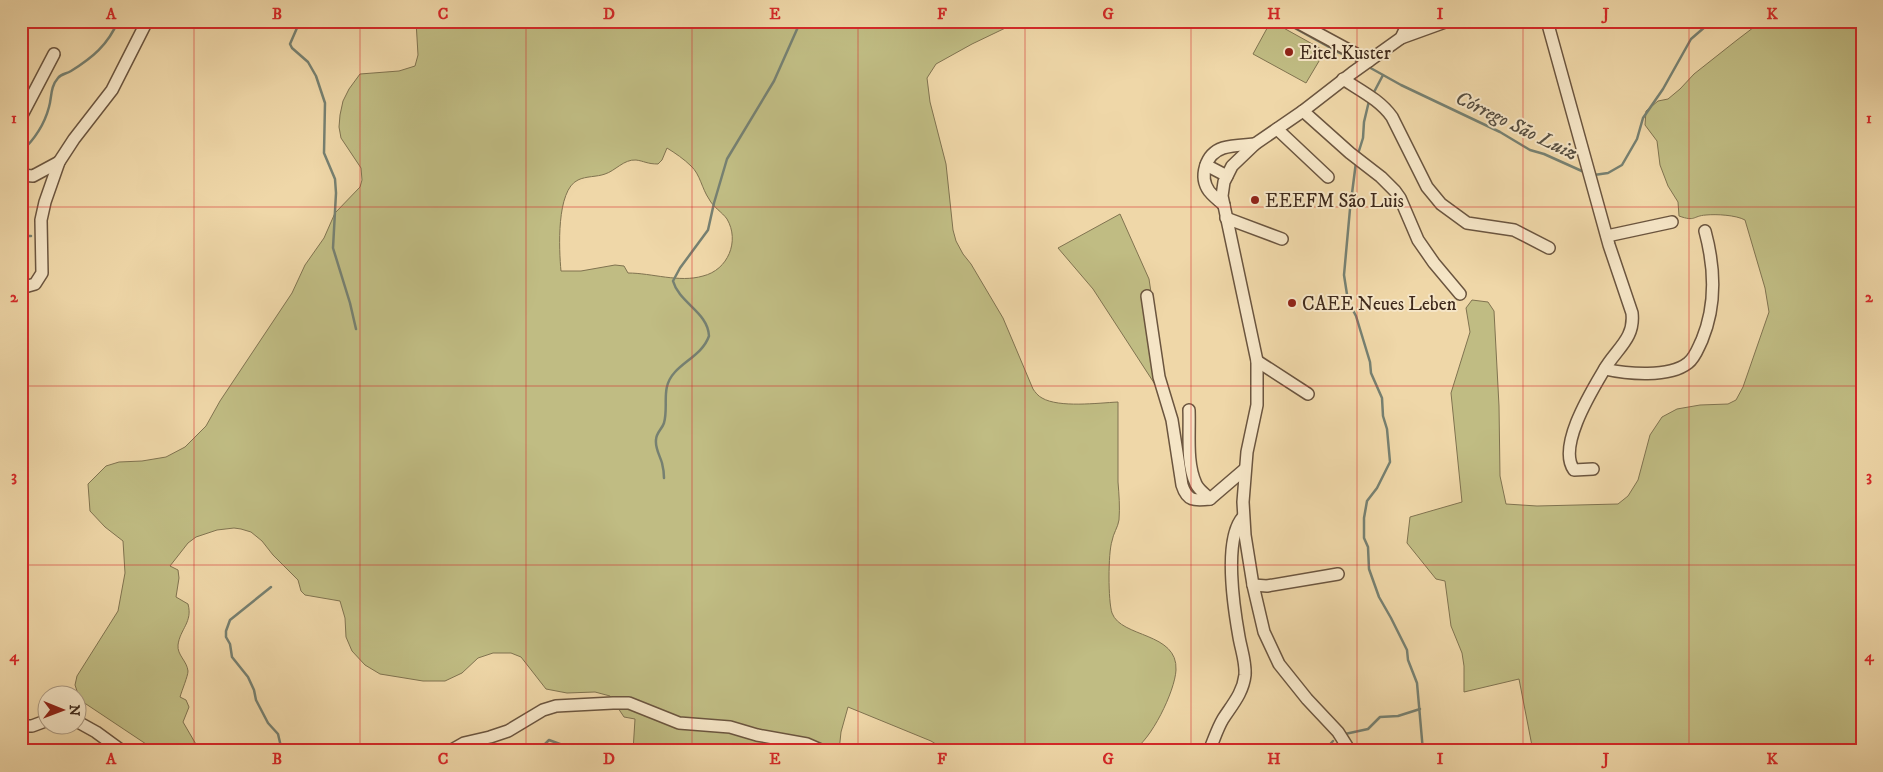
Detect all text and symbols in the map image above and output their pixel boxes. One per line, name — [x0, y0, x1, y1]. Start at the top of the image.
text: A — [105, 4, 117, 24]
text: B — [272, 4, 282, 24]
text: C — [438, 4, 448, 24]
text: D — [603, 4, 615, 24]
text: E — [769, 4, 781, 24]
text: F — [937, 4, 947, 24]
text: G — [1102, 4, 1114, 24]
text: H — [1267, 4, 1281, 24]
text: I — [1437, 4, 1444, 24]
text: J — [1601, 4, 1610, 24]
text: K — [1766, 4, 1778, 24]
place label: Eitel Kuster — [1299, 42, 1391, 65]
marker: Eitel Kuster — [1283, 46, 1295, 58]
water label: Córrego São Luiz — [1451, 86, 1582, 167]
text: 1 — [11, 108, 17, 128]
text: 1 — [1866, 108, 1872, 128]
place label: EEEFM São Luis — [1265, 190, 1404, 213]
marker: EEEFM São Luis — [1249, 194, 1261, 206]
text: 2 — [10, 287, 19, 307]
text: 2 — [1865, 287, 1874, 307]
place label: CAEE Neues Leben — [1302, 293, 1457, 316]
marker: CAEE Neues Leben — [1286, 297, 1298, 309]
text: 3 — [11, 466, 17, 486]
text: 3 — [1866, 466, 1872, 486]
text: 4 — [8, 646, 19, 666]
text: 4 — [1863, 646, 1874, 666]
north arrow — [38, 684, 88, 734]
text: N — [65, 704, 83, 717]
text: A — [105, 749, 117, 769]
text: B — [272, 749, 282, 769]
text: C — [438, 749, 448, 769]
text: D — [603, 749, 615, 769]
text: E — [769, 749, 781, 769]
text: F — [937, 749, 947, 769]
text: G — [1102, 749, 1114, 769]
text: H — [1267, 749, 1281, 769]
text: I — [1437, 749, 1444, 769]
text: J — [1601, 749, 1610, 769]
text: K — [1766, 749, 1778, 769]

